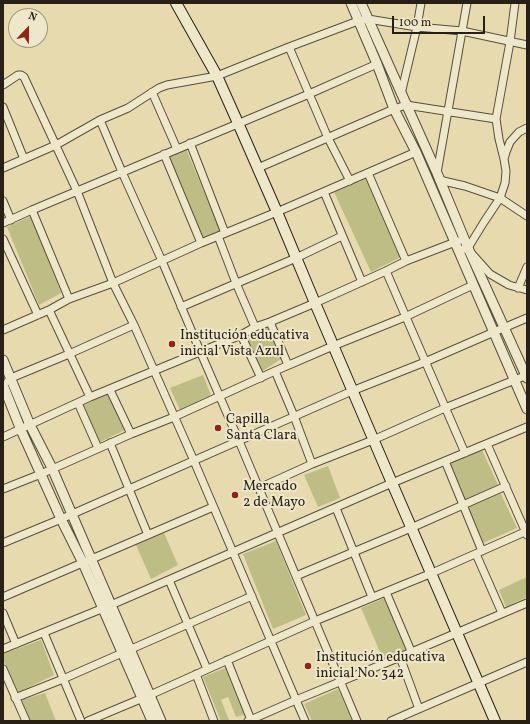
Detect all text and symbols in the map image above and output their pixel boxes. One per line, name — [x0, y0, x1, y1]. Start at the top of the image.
north arrow — [8, 8, 48, 48]
scale bar — [394, 8, 487, 34]
text: N — [26, 9, 39, 26]
text: 100 m — [399, 15, 431, 31]
place label: Institución educativa inicial Vista Azul — [180, 328, 309, 360]
marker: Institución educativa inicial Vista Azul — [167, 339, 177, 349]
place label: Capilla Santa Clara — [226, 412, 297, 444]
marker: Capilla Santa Clara — [213, 423, 223, 433]
place label: Mercado 2 de Mayo — [243, 479, 305, 512]
marker: Mercado 2 de Mayo — [230, 490, 240, 500]
place label: Institución educativa inicial No. 342 — [316, 650, 445, 682]
marker: Institución educativa inicial No. 342 — [303, 661, 313, 671]

